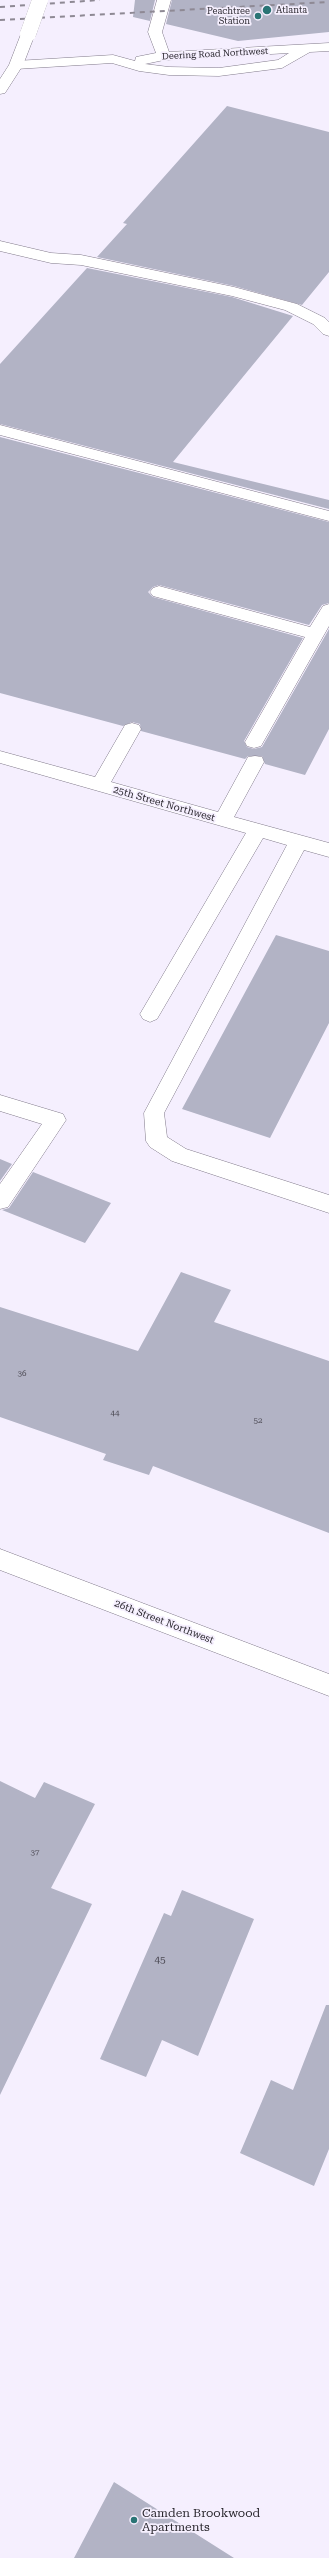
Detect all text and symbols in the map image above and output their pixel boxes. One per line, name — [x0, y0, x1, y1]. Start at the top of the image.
marker: Atlanta — [261, 4, 273, 16]
place label: Atlanta — [276, 5, 307, 15]
place label: Peachtree Station — [207, 6, 250, 27]
marker: Peachtree Station — [253, 11, 263, 21]
street label: Deering Road Northwest — [162, 46, 268, 62]
street label: 25th Street Northwest — [112, 784, 216, 824]
house number: 36 — [18, 1369, 26, 1379]
house number: 44 — [111, 1409, 119, 1419]
house number: 52 — [254, 1416, 262, 1426]
street label: 26th Street Northwest — [113, 1597, 215, 1647]
house number: 37 — [31, 1848, 39, 1858]
house number: 45 — [154, 1954, 166, 1966]
place label: Camden Brookwood Apartments — [142, 2506, 260, 2534]
marker: Camden Brookwood Apartments — [129, 2515, 139, 2525]

